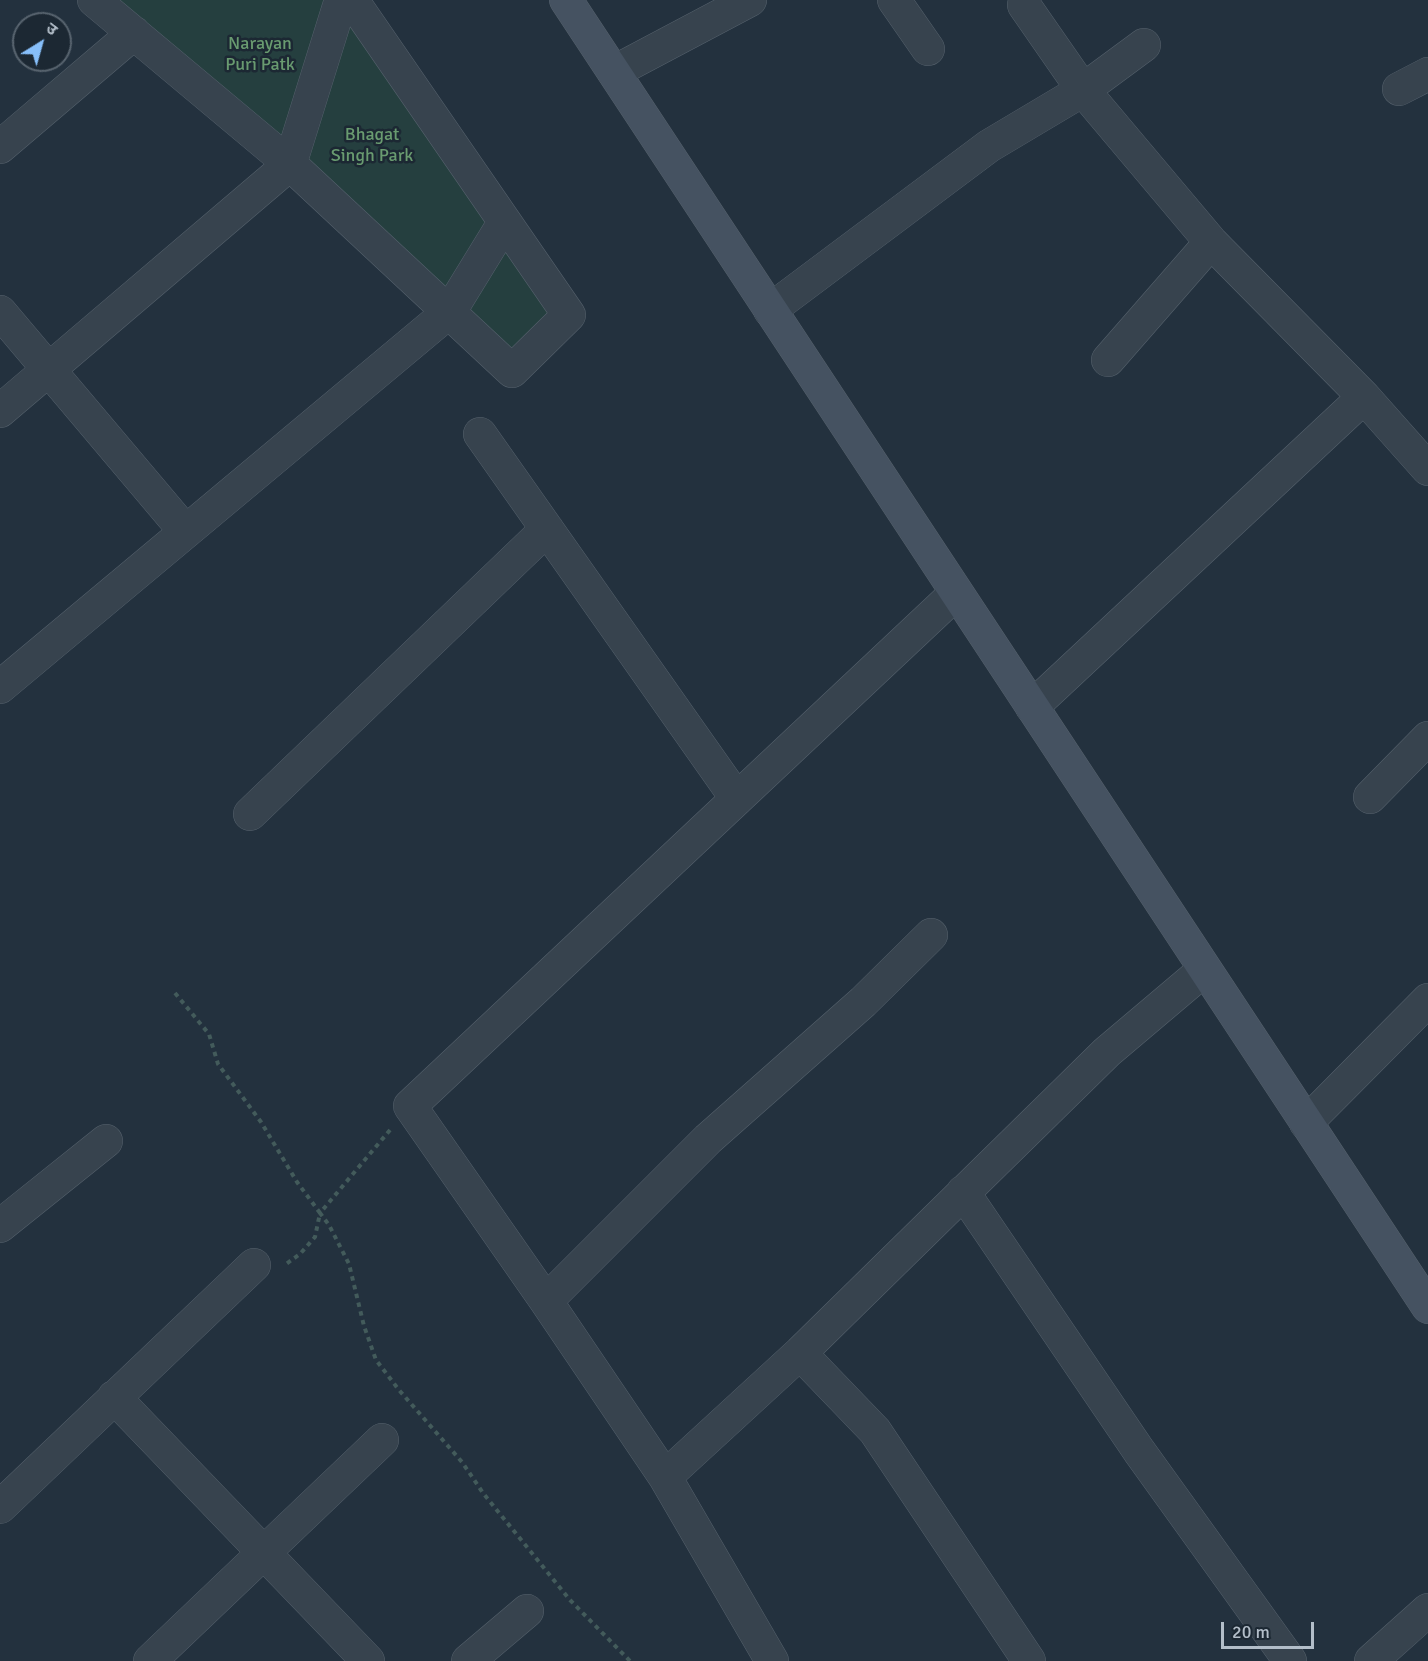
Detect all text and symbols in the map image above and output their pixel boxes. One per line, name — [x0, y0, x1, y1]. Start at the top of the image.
north arrow — [12, 12, 72, 72]
text: उ — [42, 18, 61, 40]
park label: Narayan Puri Patk — [225, 33, 295, 76]
park label: Bhagat Singh Park — [331, 124, 413, 166]
scale bar — [1224, 1610, 1317, 1648]
text: 20 m — [1232, 1621, 1270, 1643]

